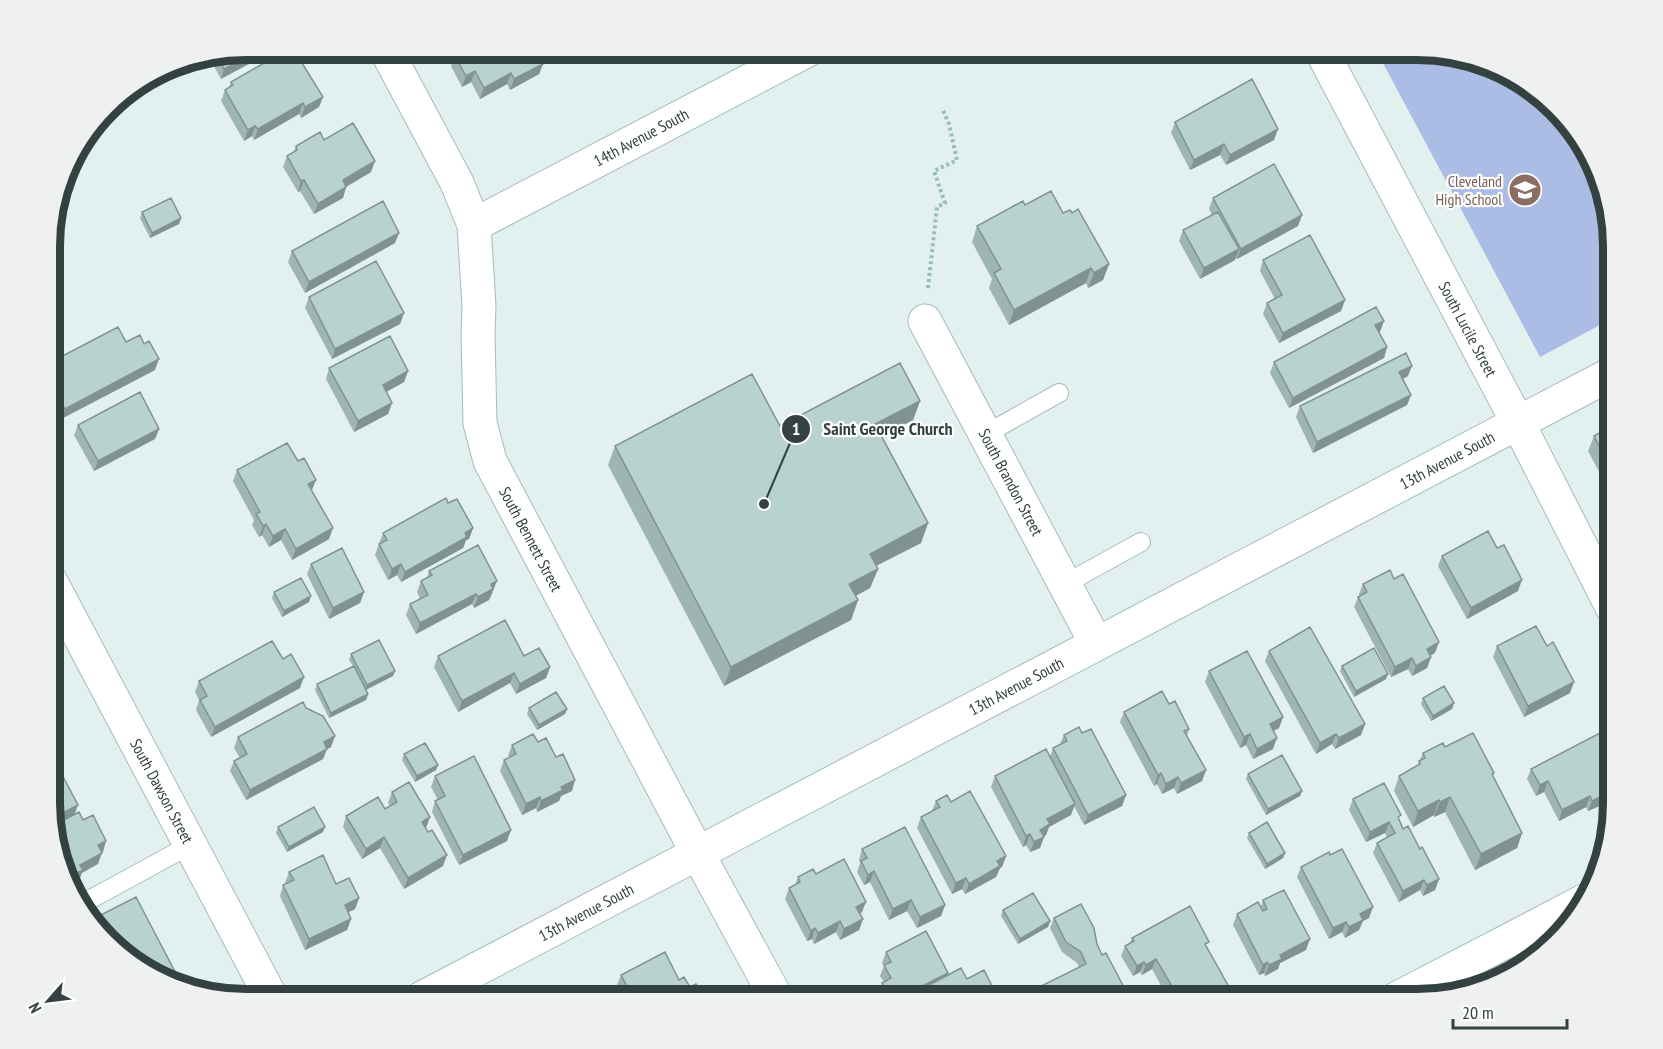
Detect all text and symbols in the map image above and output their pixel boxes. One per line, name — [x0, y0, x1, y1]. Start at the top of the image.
street label: 14th Avenue South — [590, 104, 692, 170]
place label: Cleveland High School — [1435, 171, 1502, 209]
school or university icon: Cleveland High School — [1507, 172, 1543, 208]
street label: South Lucile Street — [1435, 278, 1502, 381]
callout: Saint George Church — [781, 411, 965, 447]
text: 1 — [792, 417, 800, 440]
text: Saint George Church — [823, 417, 953, 440]
street label: South Brandon Street — [974, 425, 1048, 539]
street label: 13th Avenue South — [1396, 427, 1498, 493]
street label: South Bennett Street — [495, 483, 567, 595]
street label: 13th Avenue South — [965, 653, 1067, 719]
street label: South Dawson Street — [126, 735, 198, 847]
street label: 13th Avenue South — [535, 879, 637, 945]
north arrow — [18, 971, 78, 1031]
scale bar — [1453, 992, 1567, 1030]
text: N — [24, 1000, 46, 1017]
text: 20 m — [1462, 1001, 1494, 1024]

